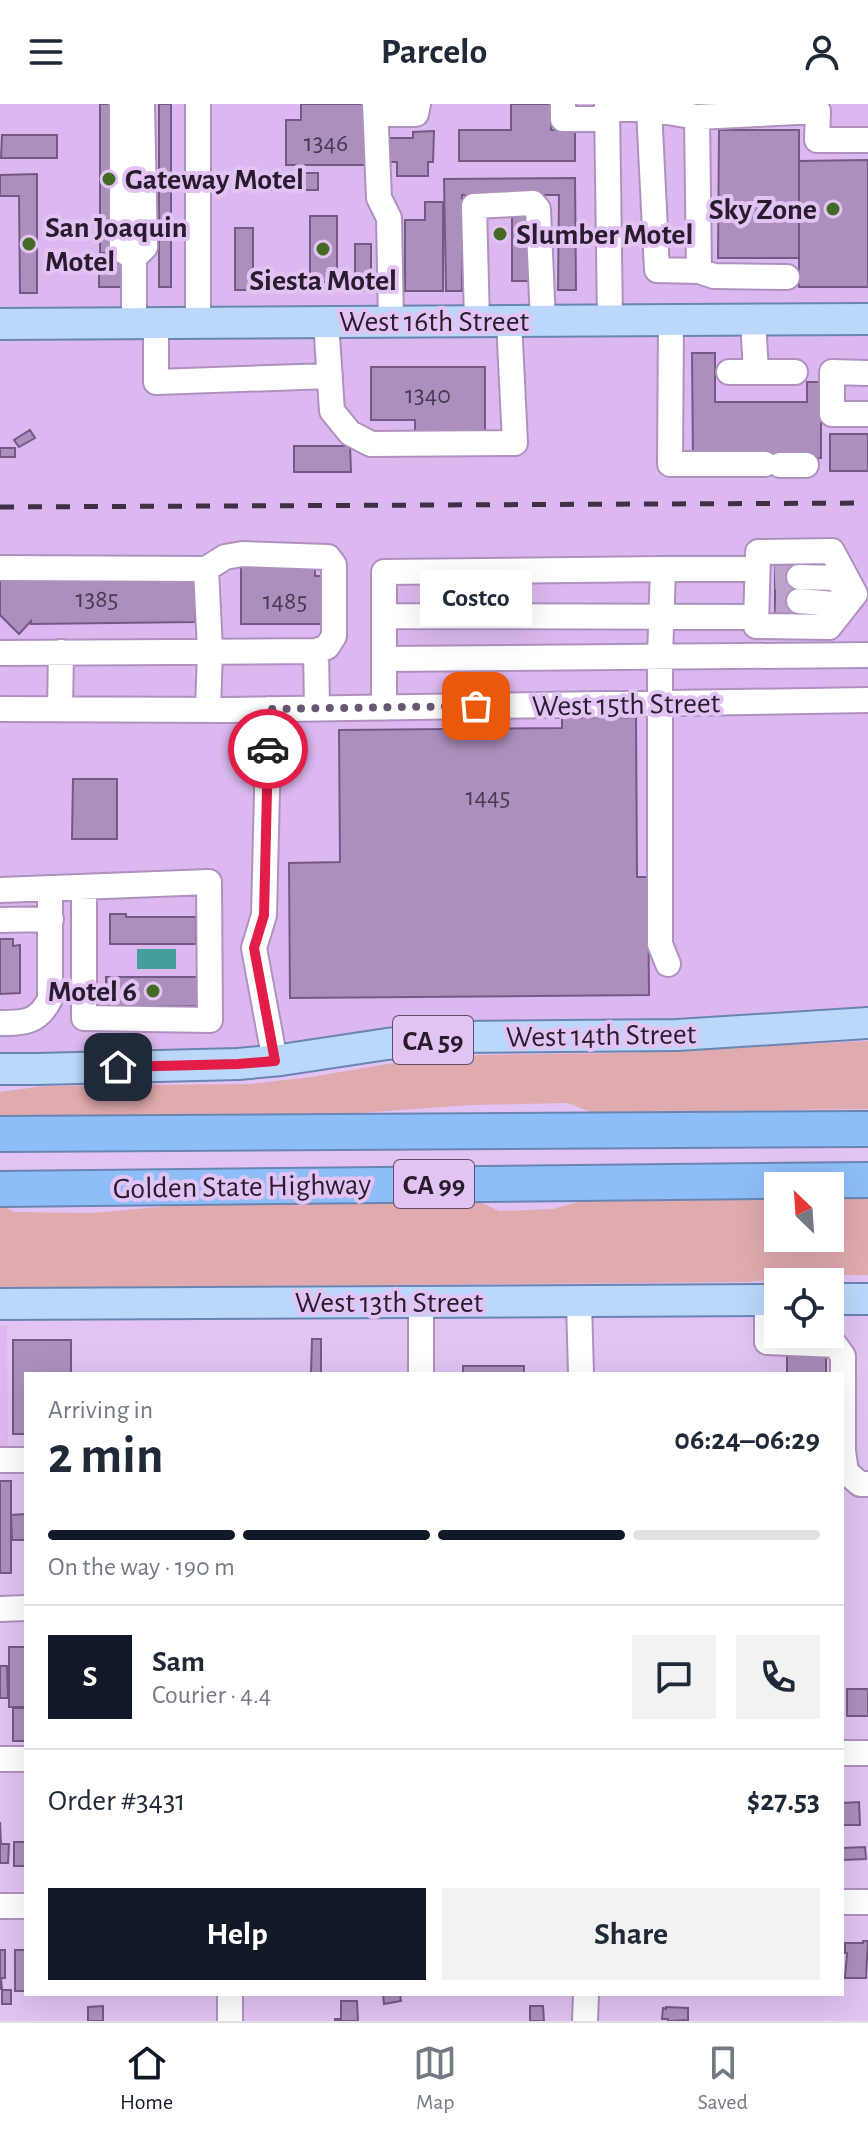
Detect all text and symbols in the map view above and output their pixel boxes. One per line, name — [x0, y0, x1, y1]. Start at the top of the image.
icon: menu — [24, 30, 68, 74]
icon: person — [800, 30, 844, 74]
text: Parcelo — [381, 34, 487, 70]
house number: 1346 — [304, 130, 348, 156]
place label: Gateway Motel — [125, 165, 304, 195]
marker: Gateway Motel — [100, 170, 118, 188]
place label: Sky Zone — [709, 195, 817, 225]
marker: Sky Zone — [824, 200, 842, 218]
place label: San Joaquin Motel — [45, 213, 188, 277]
place label: Slumber Motel — [516, 220, 693, 250]
marker: Slumber Motel — [491, 225, 509, 243]
marker: San Joaquin Motel — [20, 235, 38, 253]
marker: Siesta Motel — [314, 240, 332, 258]
place label: Siesta Motel — [249, 266, 397, 296]
street label: West 16th Street — [339, 307, 529, 337]
house number: 1340 — [405, 382, 451, 408]
callout: Costco — [420, 570, 532, 626]
text: Costco — [442, 585, 510, 611]
house number: 1385 — [76, 586, 118, 612]
house number: 1485 — [263, 588, 307, 614]
pin — [442, 672, 510, 740]
icon: bag — [454, 684, 498, 728]
street label: West 15th Street — [532, 688, 721, 722]
courier — [228, 709, 308, 789]
icon: car — [246, 727, 290, 771]
house number: 1445 — [466, 784, 510, 810]
place label: Motel 6 — [48, 977, 137, 1007]
marker: Motel 6 — [144, 982, 162, 1000]
road number: CA 59 — [393, 1016, 473, 1064]
street label: West 14th Street — [506, 1019, 697, 1053]
pin — [84, 1033, 152, 1101]
icon: home — [96, 1045, 140, 1089]
road number: CA 99 — [394, 1160, 474, 1208]
street label: Golden State Highway — [113, 1170, 372, 1204]
north arrow — [764, 1172, 844, 1252]
map controls — [764, 1172, 844, 1348]
button: locate — [764, 1268, 844, 1348]
street label: West 13th Street — [295, 1288, 484, 1318]
text: Arriving in — [48, 1397, 153, 1423]
text: 06:24–06:29 — [674, 1425, 820, 1455]
text: 2 min — [48, 1430, 163, 1482]
text: On the way · 190 m — [48, 1554, 235, 1580]
button: chat — [632, 1635, 716, 1719]
button: phone — [736, 1635, 820, 1719]
text: Sam — [152, 1647, 205, 1677]
text: S — [83, 1662, 97, 1692]
text: Courier · 4.4 — [152, 1682, 271, 1708]
text: Order #3431 — [48, 1786, 186, 1816]
text: $27.53 — [747, 1786, 820, 1816]
button: Help — [48, 1888, 426, 1980]
button: Share — [442, 1888, 820, 1980]
tab: Home — [120, 2041, 173, 2115]
tab: Map — [413, 2041, 457, 2115]
tab: Saved — [698, 2041, 748, 2115]

